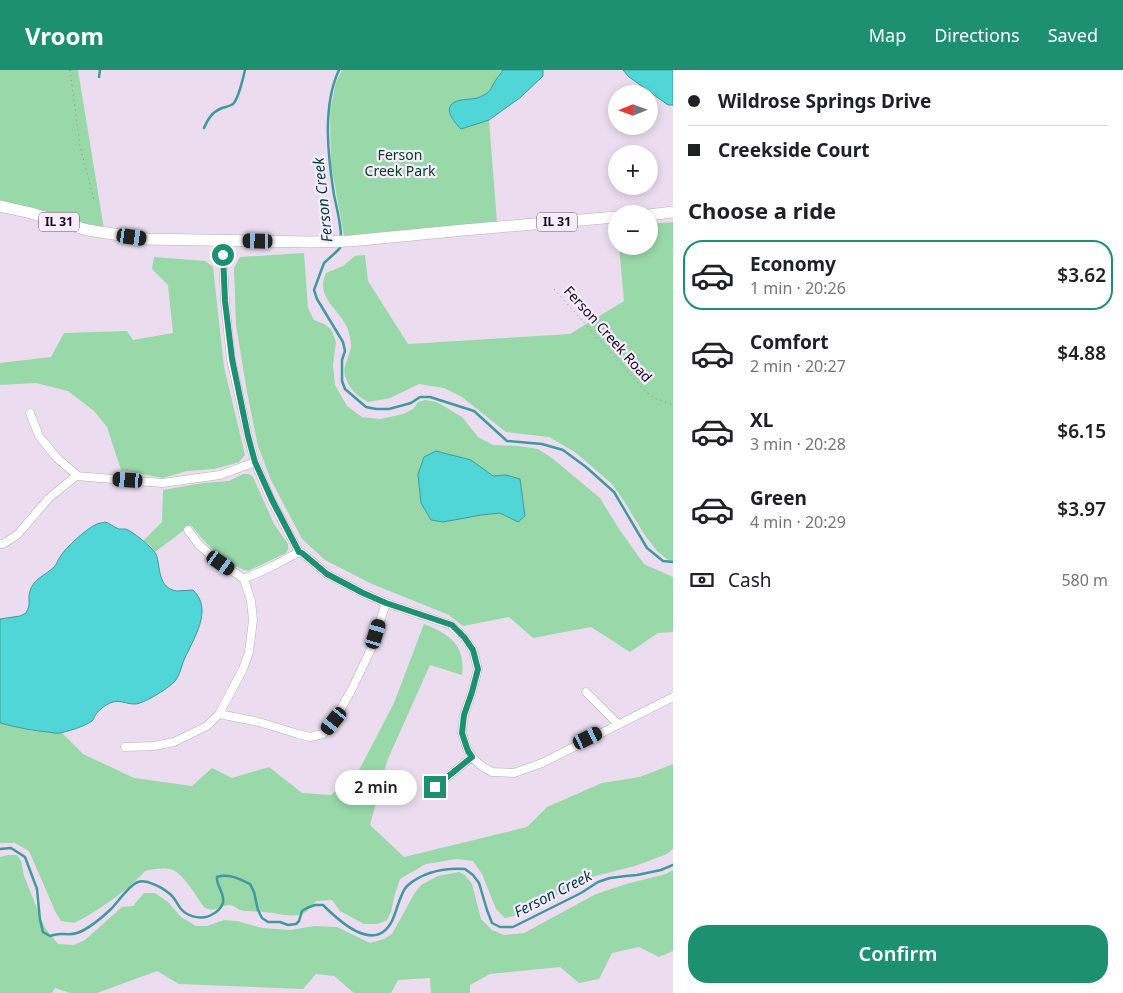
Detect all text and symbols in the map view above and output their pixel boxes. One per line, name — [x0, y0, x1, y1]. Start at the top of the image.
text: Vroom — [25, 19, 104, 52]
text: Map — [869, 23, 906, 47]
text: Directions — [934, 23, 1020, 47]
text: Saved — [1048, 23, 1098, 47]
north arrow — [608, 85, 658, 135]
map controls — [608, 85, 658, 255]
text: Wildrose Springs Drive — [718, 88, 931, 114]
text: Creekside Court — [718, 137, 869, 163]
park label: Ferson Creek Park — [365, 145, 436, 180]
button: + — [608, 145, 658, 195]
water label: Ferson Creek — [308, 156, 336, 243]
text: Choose a ride — [688, 195, 836, 225]
button: − — [608, 205, 658, 255]
road number: IL 31 — [39, 212, 79, 232]
road number: IL 31 — [537, 212, 577, 232]
car — [116, 227, 147, 247]
car — [242, 233, 273, 249]
route start — [212, 244, 234, 266]
text: Economy — [750, 251, 836, 277]
icon: car — [690, 253, 735, 298]
text: $3.62 — [1057, 262, 1106, 288]
text: 1 min · 20:26 — [750, 277, 846, 299]
street label: Ferson Creek Road — [560, 281, 657, 386]
text: Comfort — [750, 329, 829, 355]
icon: car — [690, 331, 735, 376]
text: $4.88 — [1057, 340, 1106, 366]
text: 2 min · 20:27 — [750, 355, 846, 377]
text: XL — [750, 407, 773, 433]
icon: car — [690, 409, 735, 454]
text: $6.15 — [1057, 418, 1106, 444]
text: 3 min · 20:28 — [750, 433, 846, 455]
car — [112, 471, 143, 489]
text: Green — [750, 485, 807, 511]
icon: car — [690, 487, 735, 532]
text: $3.97 — [1057, 496, 1106, 522]
text: 4 min · 20:29 — [750, 511, 846, 533]
car — [204, 548, 237, 578]
icon: cash — [688, 566, 716, 594]
text: Cash — [728, 567, 772, 593]
text: 580 m — [1061, 569, 1108, 591]
car — [364, 617, 387, 651]
car — [318, 705, 349, 737]
car — [571, 725, 604, 751]
callout: 2 min — [335, 770, 418, 804]
text: 2 min — [354, 776, 398, 798]
route end — [424, 776, 446, 798]
water label: Ferson Creek — [510, 865, 595, 921]
button: Confirm — [688, 925, 1108, 983]

